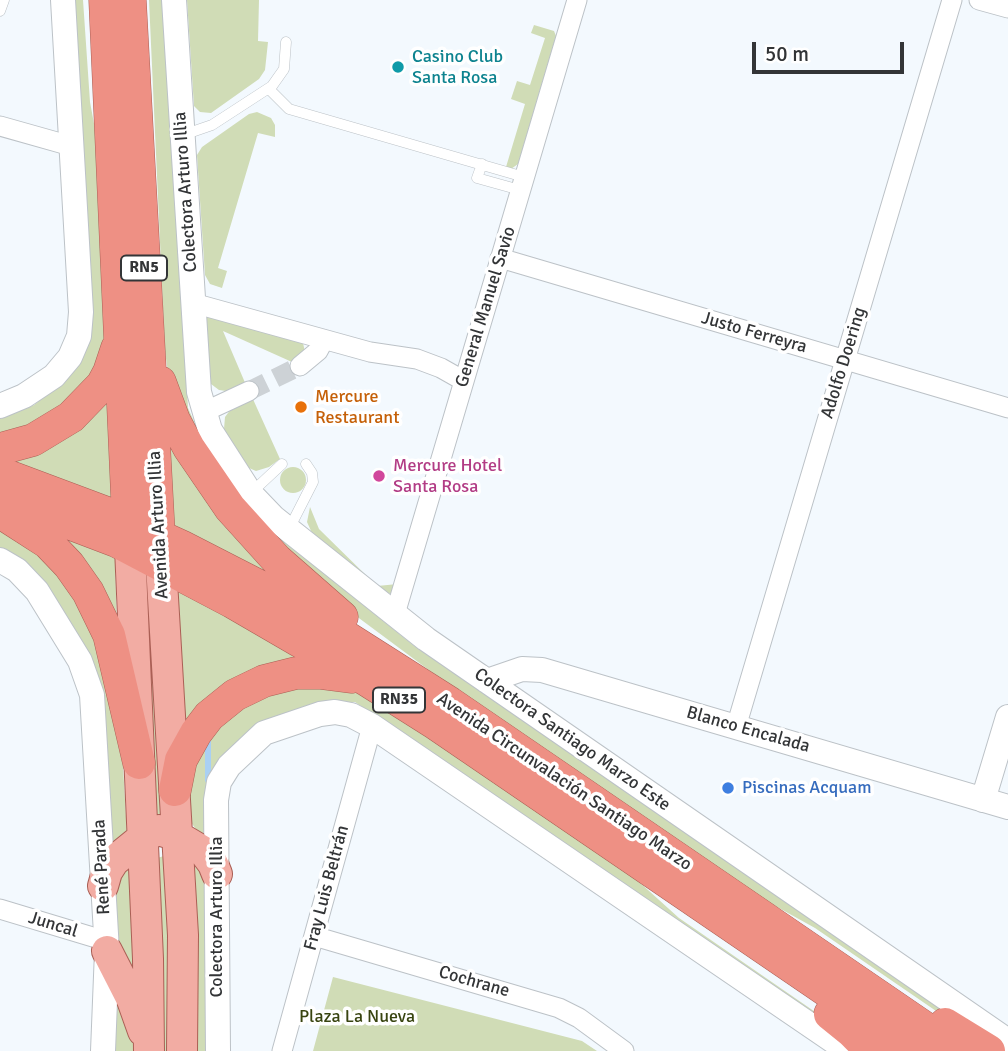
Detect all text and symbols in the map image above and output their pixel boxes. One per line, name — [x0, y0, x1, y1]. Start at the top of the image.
scale bar — [756, 28, 908, 72]
text: 50 m — [765, 41, 809, 67]
place label: Casino Club Santa Rosa — [412, 46, 503, 88]
marker: Casino Club Santa Rosa — [390, 59, 406, 75]
street label: Colectora Arturo Illia — [170, 111, 202, 273]
street label: General Manuel Savio — [451, 224, 521, 390]
road number: RN5 — [121, 256, 167, 280]
street label: Adolfo Doering — [817, 305, 871, 421]
street label: Justo Ferreyra — [699, 308, 809, 358]
place label: Mercure Restaurant — [315, 386, 399, 428]
marker: Mercure Restaurant — [293, 399, 309, 415]
street label: Avenida Arturo Illia — [144, 450, 174, 600]
place label: Mercure Hotel Santa Rosa — [393, 455, 502, 498]
marker: Mercure Hotel Santa Rosa — [371, 468, 387, 484]
street label: Colectora Santiago Marzo Este — [470, 664, 674, 816]
road number: RN35 — [373, 688, 425, 712]
street label: Avenida Circunvalación Santiago Marzo — [432, 688, 696, 876]
street label: Blanco Encalada — [684, 702, 812, 758]
place label: Piscinas Acquam — [742, 777, 871, 799]
marker: Piscinas Acquam — [720, 780, 736, 796]
street label: René Parada — [89, 819, 115, 915]
street label: Fray Luis Beltrán — [300, 823, 354, 953]
street label: Colectora Arturo Illia — [206, 836, 228, 998]
street label: Juncal — [26, 907, 80, 943]
street label: Cochrane — [436, 962, 512, 1002]
park label: Plaza La Nueva — [299, 1006, 415, 1028]

